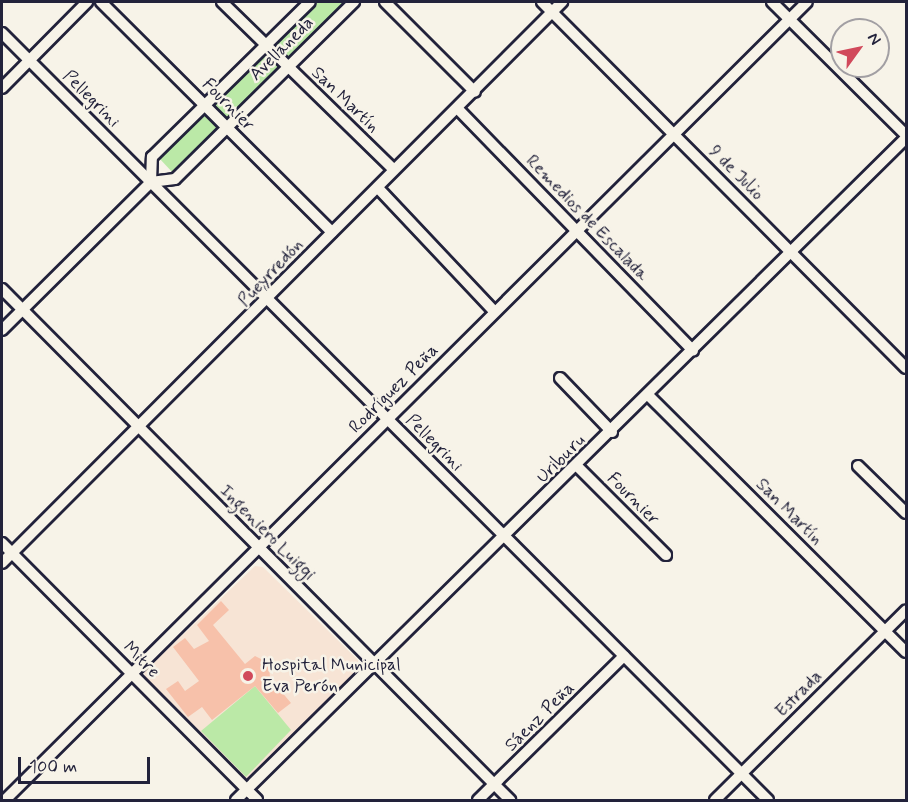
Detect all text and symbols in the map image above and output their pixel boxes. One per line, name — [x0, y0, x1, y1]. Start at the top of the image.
street label: Avellaneda — [245, 12, 319, 86]
north arrow — [830, 18, 890, 78]
text: N — [862, 29, 886, 49]
street label: San Martín — [305, 61, 385, 139]
street label: Pellegrini — [58, 66, 124, 132]
street label: Fournier — [197, 74, 259, 136]
street label: 9 de Julio — [703, 140, 769, 206]
street label: Remedios de Escalada — [521, 151, 653, 285]
street label: Pueyrredón — [234, 234, 308, 312]
street label: Rodríguez Peña — [345, 340, 443, 438]
street label: Pellegrini — [401, 410, 467, 476]
street label: Uriburu — [532, 430, 590, 488]
street label: Fournier — [602, 468, 664, 530]
street label: San Martín — [750, 473, 828, 551]
street label: Ingeniero Luiggi — [215, 481, 319, 585]
street label: Mitre — [118, 637, 164, 683]
place label: Hospital Municipal Eva Perón — [262, 655, 402, 698]
street label: Estrada — [771, 666, 827, 722]
marker: Hospital Municipal Eva Perón — [239, 667, 257, 685]
street label: Sáenz Peña — [501, 678, 579, 756]
scale bar — [21, 745, 153, 783]
text: 100 m — [29, 755, 77, 779]

